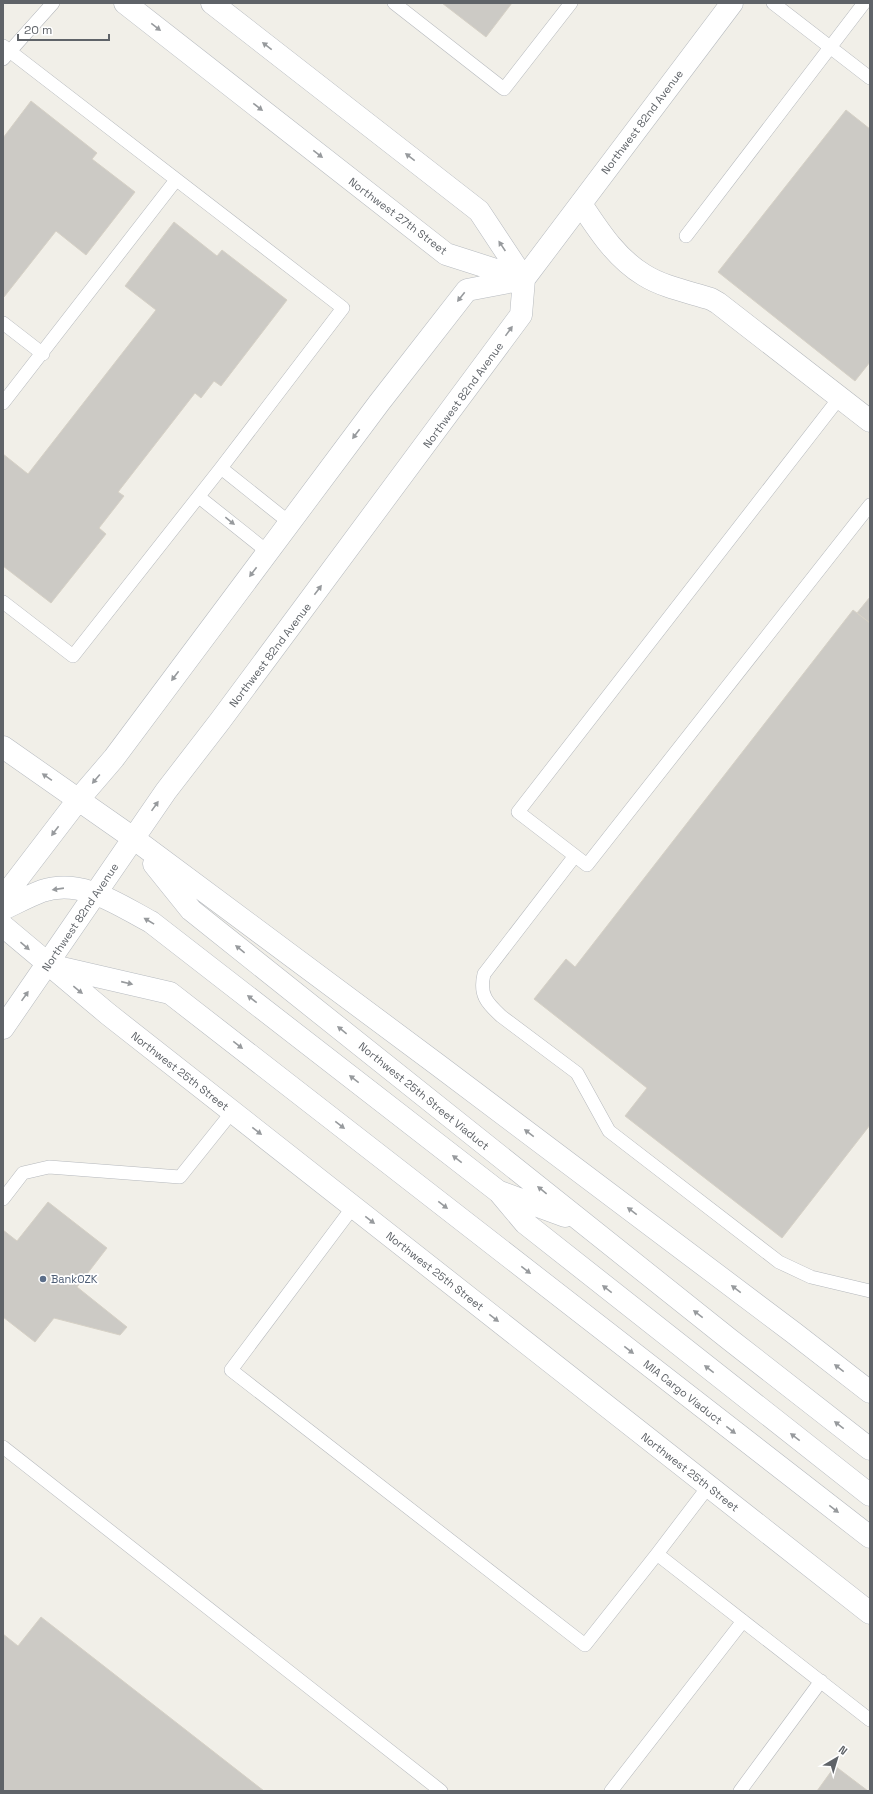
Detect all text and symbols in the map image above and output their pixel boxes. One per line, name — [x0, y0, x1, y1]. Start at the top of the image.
scale bar — [18, 16, 109, 42]
text: 20 m — [24, 22, 52, 38]
one-way arrow — [150, 23, 161, 31]
one-way arrow — [262, 42, 273, 50]
street label: Northwest 82nd Avenue — [598, 67, 686, 177]
one-way arrow — [253, 103, 264, 111]
one-way arrow — [313, 150, 324, 158]
one-way arrow — [404, 153, 415, 161]
street label: Northwest 27th Street — [346, 174, 450, 258]
one-way arrow — [498, 241, 506, 251]
one-way arrow — [457, 292, 466, 303]
one-way arrow — [505, 326, 513, 337]
street label: Northwest 82nd Avenue — [420, 339, 506, 451]
one-way arrow — [352, 429, 360, 440]
one-way arrow — [224, 517, 235, 526]
one-way arrow — [249, 567, 257, 578]
one-way arrow — [313, 585, 322, 596]
street label: Northwest 82nd Avenue — [226, 600, 314, 710]
one-way arrow — [171, 671, 179, 682]
one-way arrow — [41, 773, 52, 781]
one-way arrow — [91, 774, 100, 785]
one-way arrow — [151, 801, 159, 811]
one-way arrow — [50, 825, 59, 836]
street label: Northwest 82nd Avenue — [39, 860, 121, 974]
one-way arrow — [52, 886, 64, 892]
one-way arrow — [143, 917, 155, 924]
one-way arrow — [20, 941, 31, 950]
one-way arrow — [235, 944, 246, 953]
one-way arrow — [121, 980, 133, 986]
one-way arrow — [72, 985, 83, 994]
one-way arrow — [21, 991, 29, 1002]
one-way arrow — [247, 995, 258, 1004]
one-way arrow — [336, 1026, 347, 1034]
street label: Northwest 25th Street — [128, 1028, 232, 1114]
street label: Northwest 25th Street Viaduct — [356, 1039, 492, 1153]
one-way arrow — [232, 1041, 243, 1050]
one-way arrow — [349, 1075, 360, 1084]
one-way arrow — [335, 1121, 346, 1130]
one-way arrow — [251, 1127, 262, 1135]
one-way arrow — [523, 1128, 534, 1137]
one-way arrow — [452, 1155, 463, 1163]
one-way arrow — [536, 1185, 547, 1194]
one-way arrow — [437, 1201, 448, 1209]
one-way arrow — [627, 1207, 638, 1215]
one-way arrow — [364, 1216, 375, 1225]
street label: Northwest 25th Street — [383, 1228, 487, 1314]
one-way arrow — [520, 1266, 531, 1274]
place label: BankOZK — [51, 1272, 98, 1286]
marker: BankOZK — [38, 1274, 48, 1284]
one-way arrow — [602, 1284, 613, 1293]
one-way arrow — [731, 1285, 741, 1293]
one-way arrow — [693, 1310, 704, 1319]
one-way arrow — [488, 1314, 499, 1322]
one-way arrow — [623, 1345, 634, 1354]
street label: MIA Cargo Viaduct — [641, 1357, 725, 1427]
one-way arrow — [834, 1364, 845, 1373]
one-way arrow — [703, 1365, 714, 1374]
one-way arrow — [834, 1420, 845, 1429]
one-way arrow — [726, 1425, 737, 1434]
street label: Northwest 25th Street — [638, 1429, 742, 1515]
one-way arrow — [789, 1432, 800, 1441]
one-way arrow — [828, 1505, 839, 1514]
north arrow — [817, 1738, 857, 1778]
text: N — [836, 1742, 850, 1758]

